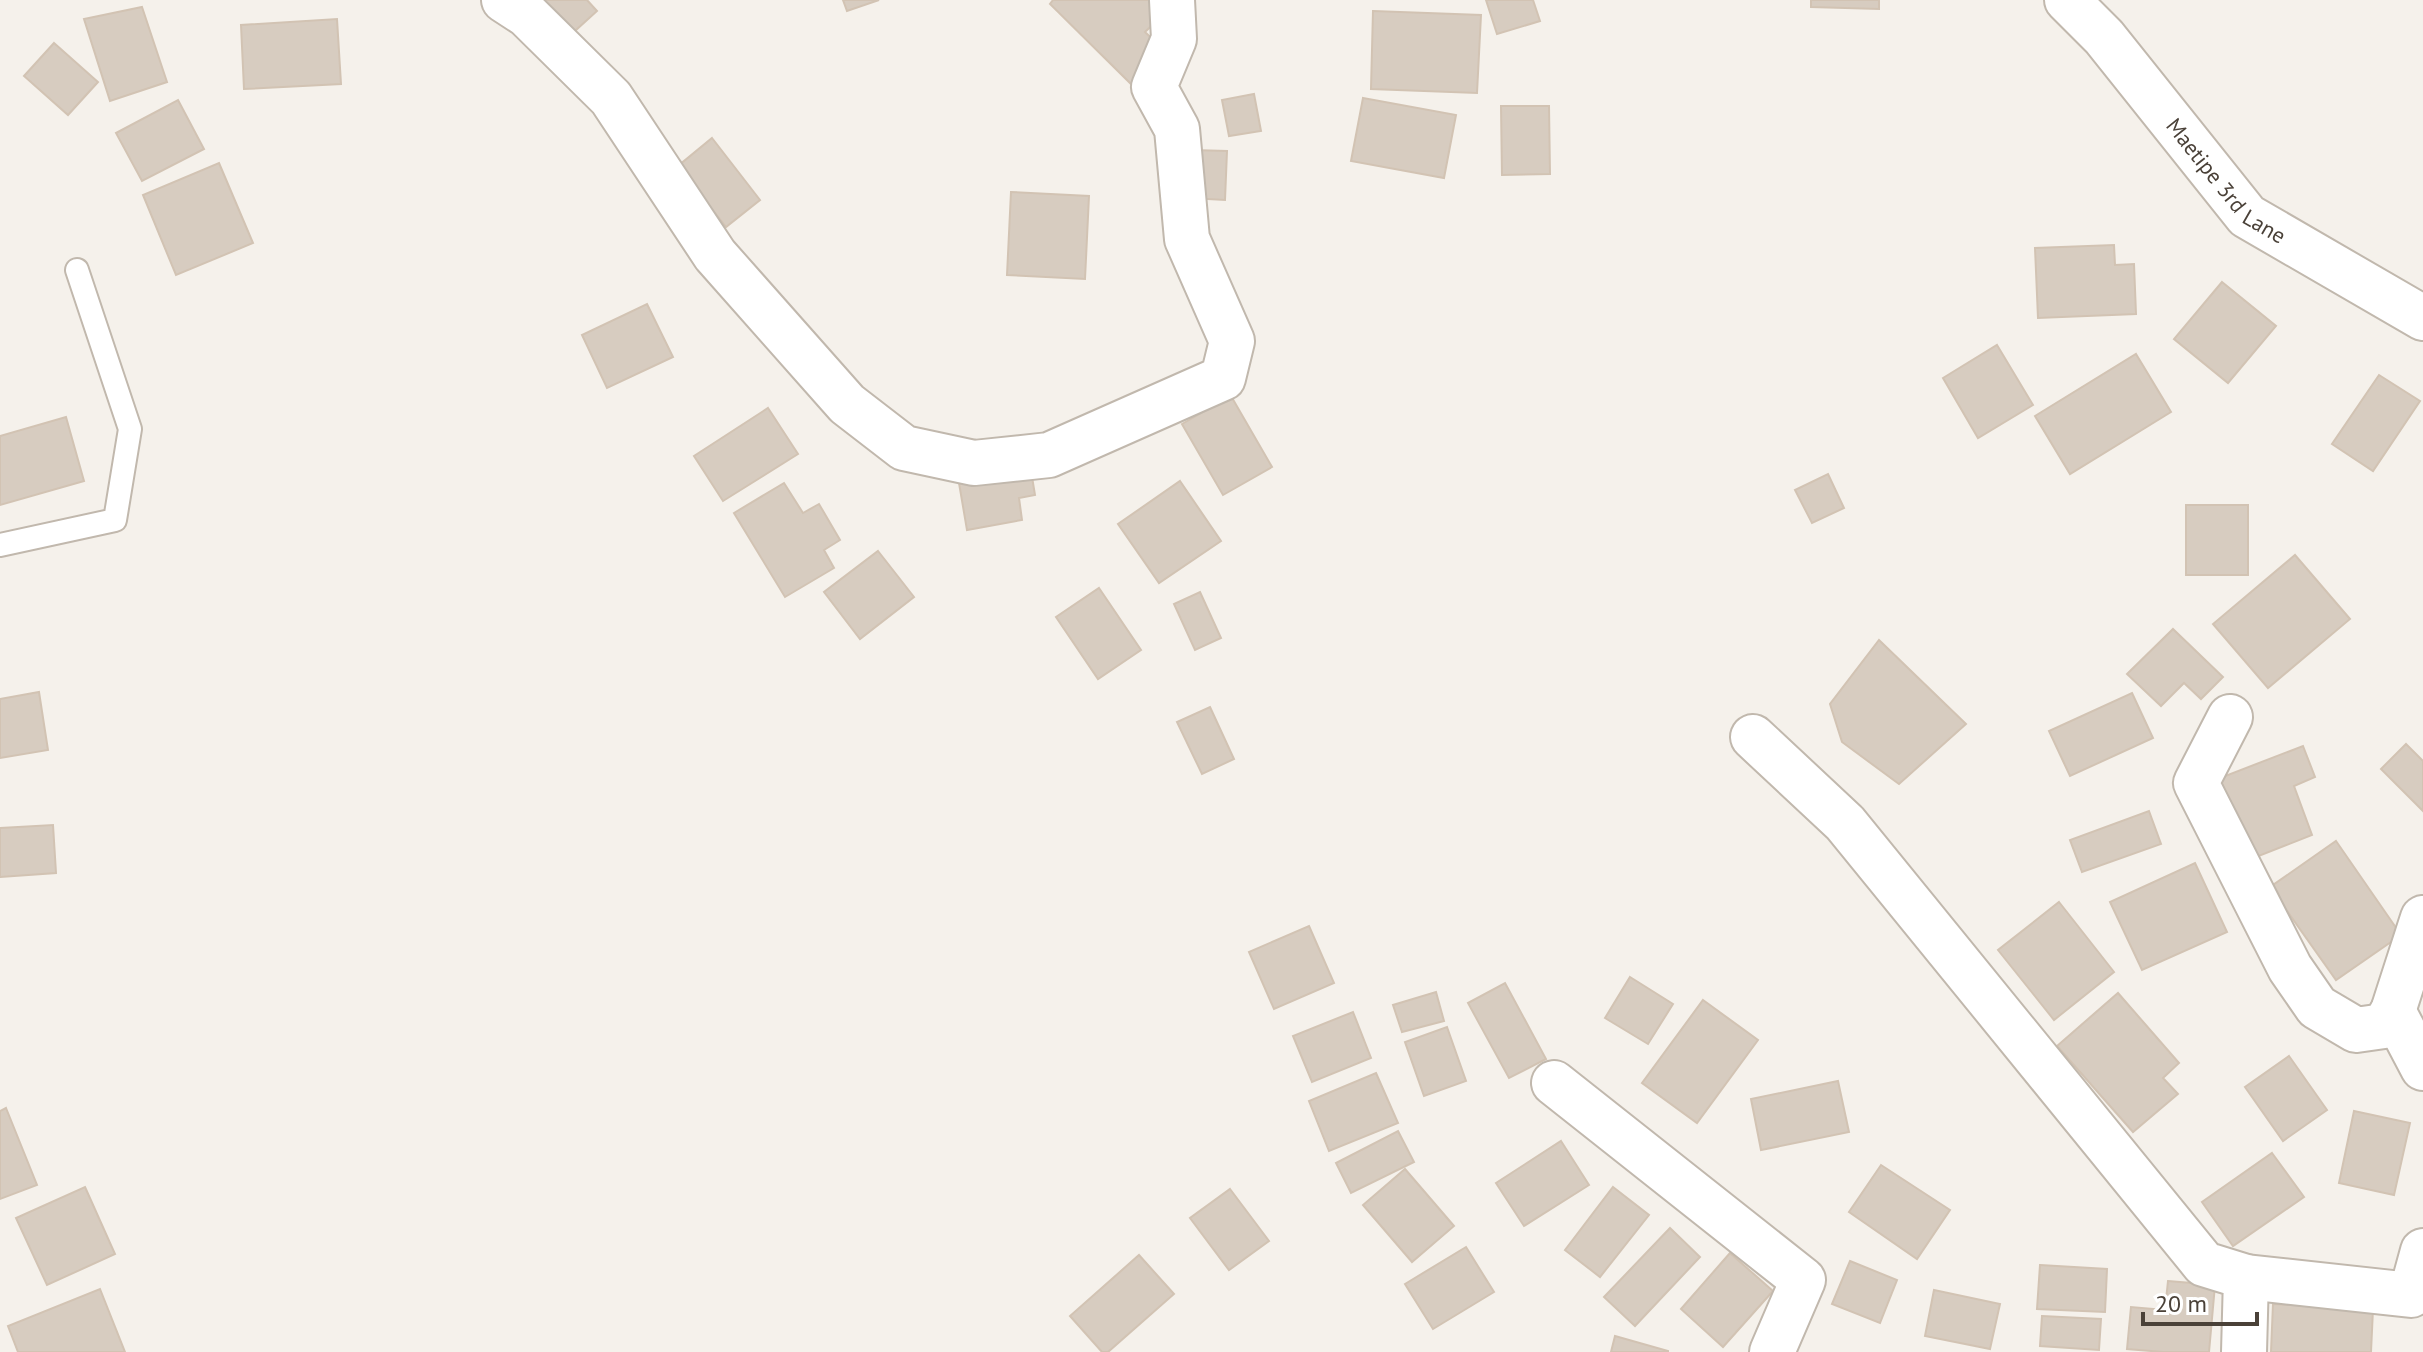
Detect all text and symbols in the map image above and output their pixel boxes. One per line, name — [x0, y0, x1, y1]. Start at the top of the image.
street label: Maetipe 3rd Lane — [2160, 112, 2291, 249]
scale bar — [2143, 1276, 2257, 1326]
text: 20 m — [2155, 1288, 2207, 1319]

